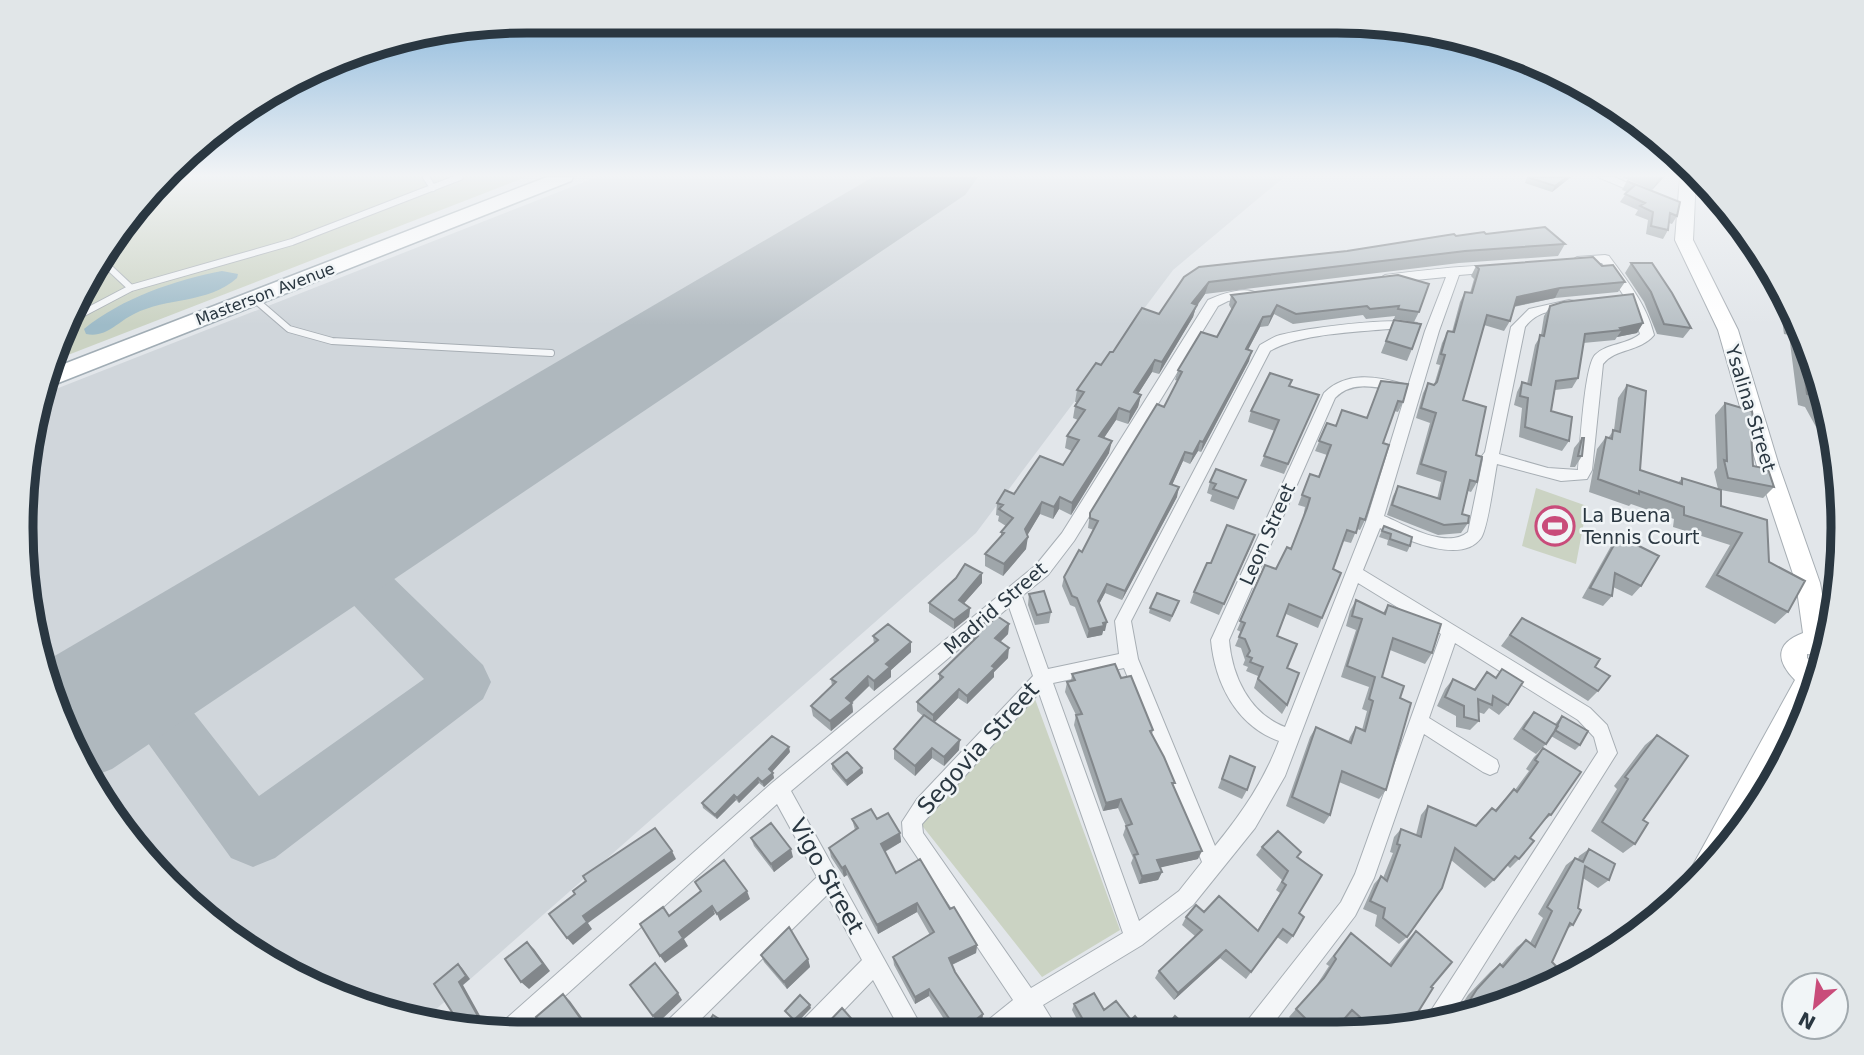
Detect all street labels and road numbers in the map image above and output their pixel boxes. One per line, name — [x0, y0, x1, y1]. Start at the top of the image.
street label: Masterson Avenue — [193, 259, 337, 329]
street label: Ysalina Street — [1721, 341, 1781, 474]
street label: Leon Street — [1235, 480, 1299, 588]
street label: Madrid Street — [939, 557, 1051, 659]
street label: Segovia Street — [912, 677, 1044, 819]
street label: Vigo Street — [785, 814, 869, 938]

